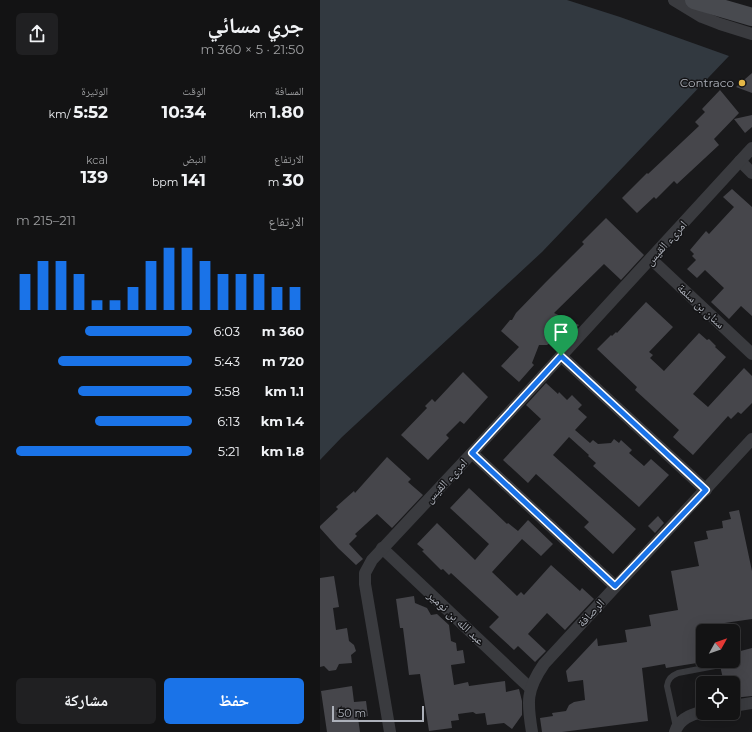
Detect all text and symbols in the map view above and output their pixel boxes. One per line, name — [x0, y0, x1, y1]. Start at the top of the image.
text: جري مسائي — [208, 12, 304, 39]
button: share — [16, 13, 58, 55]
text: 21:50 · 5 × 360 m — [200, 41, 304, 57]
place label: Contraco — [680, 75, 734, 90]
marker: Contraco — [737, 78, 747, 88]
text: الوتيرة — [81, 84, 108, 98]
text: الوقت — [182, 84, 206, 98]
text: المسافة — [275, 84, 304, 98]
text: 5:52 — [73, 102, 108, 122]
text: 10:34 — [162, 102, 206, 122]
text: 1.80 — [270, 102, 304, 122]
text: /km — [49, 107, 73, 121]
text: km — [249, 107, 270, 121]
text: النبض — [183, 152, 206, 166]
text: الارتفاع — [274, 152, 304, 166]
text: kcal — [86, 153, 108, 167]
text: 139 — [80, 167, 108, 187]
text: 141 — [181, 170, 206, 190]
text: 30 — [282, 170, 304, 190]
text: bpm — [152, 175, 181, 189]
text: m — [268, 175, 282, 189]
text: 211–215 m — [16, 212, 76, 228]
text: الارتفاع — [269, 213, 304, 229]
street label: امرىء القيس — [641, 217, 690, 268]
street label: سنان بن سلمة — [674, 280, 728, 332]
pin — [544, 315, 578, 356]
icon: arrive — [550, 321, 572, 343]
text: 6:03 — [214, 323, 240, 339]
text: 360 m — [262, 323, 304, 339]
text: 5:43 — [214, 353, 240, 369]
text: 720 m — [262, 353, 304, 369]
text: 5:58 — [214, 383, 240, 399]
text: 1.1 km — [265, 383, 304, 399]
text: 6:13 — [217, 413, 240, 429]
text: 1.4 km — [261, 413, 304, 429]
text: 5:21 — [218, 443, 240, 459]
text: 1.8 km — [261, 443, 304, 459]
street label: امرىء القيس — [421, 455, 470, 506]
street label: عبد الله بن نومير — [424, 587, 488, 648]
street label: الرصافة — [574, 595, 608, 630]
north arrow — [696, 624, 740, 668]
map controls — [696, 624, 740, 720]
button: locate — [696, 676, 740, 720]
button: مشاركة — [16, 678, 156, 724]
button: حفظ — [164, 678, 304, 724]
scale bar — [332, 704, 424, 723]
text: 50 m — [338, 706, 366, 720]

